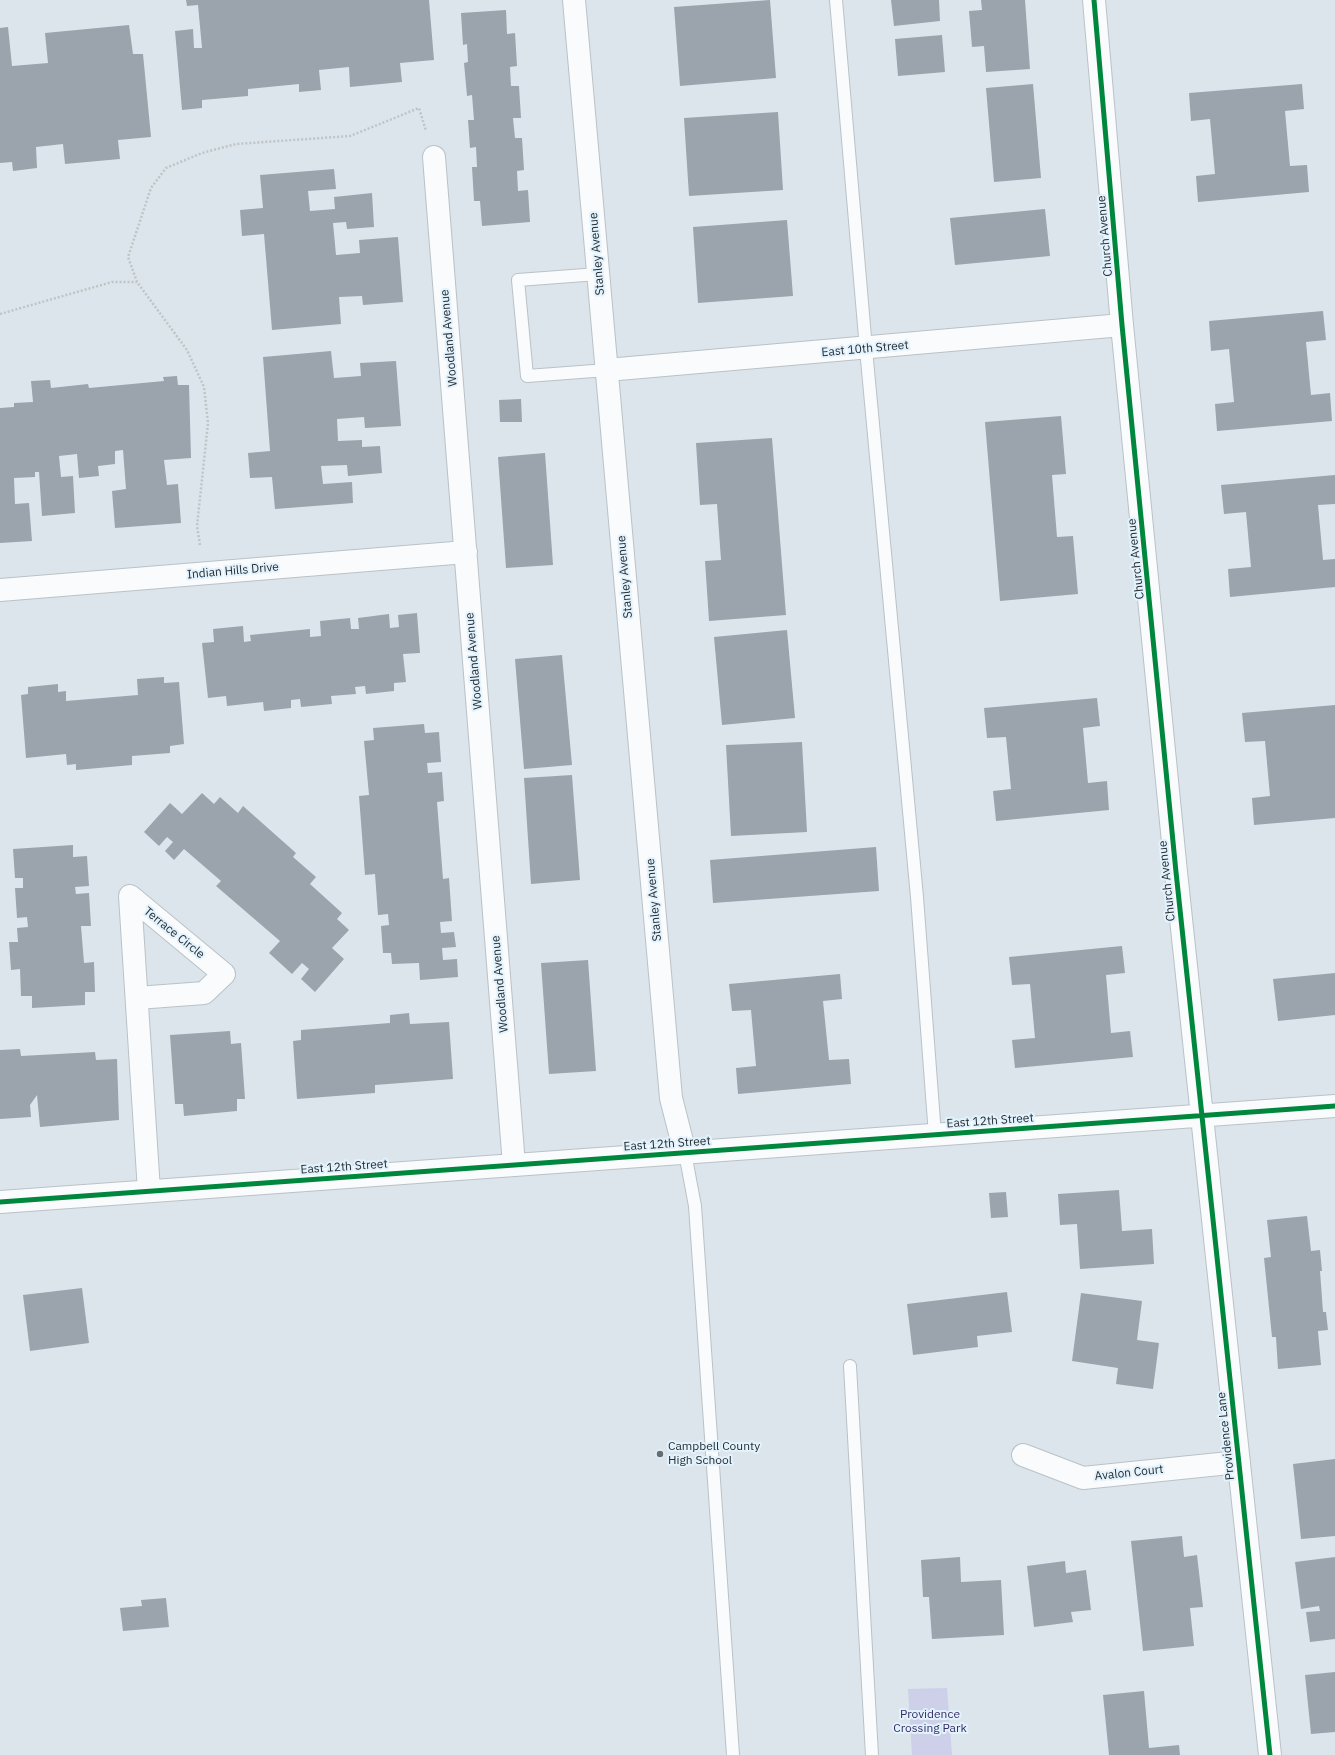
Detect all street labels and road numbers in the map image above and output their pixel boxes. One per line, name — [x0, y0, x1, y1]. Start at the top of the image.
street label: Church Avenue — [1094, 195, 1116, 277]
street label: Stanley Avenue — [586, 212, 608, 296]
street label: Woodland Avenue — [438, 289, 460, 387]
street label: East 10th Street — [821, 338, 909, 360]
street label: Church Avenue — [1125, 518, 1147, 600]
street label: Stanley Avenue — [614, 535, 636, 619]
street label: Indian Hills Drive — [186, 560, 280, 582]
street label: Woodland Avenue — [463, 612, 485, 710]
street label: Church Avenue — [1156, 840, 1178, 922]
street label: Stanley Avenue — [643, 858, 665, 942]
street label: Terrace Circle — [141, 904, 207, 962]
street label: Woodland Avenue — [489, 935, 511, 1033]
street label: East 12th Street — [946, 1111, 1034, 1131]
street label: East 12th Street — [623, 1134, 711, 1154]
street label: East 12th Street — [300, 1157, 388, 1177]
street label: Providence Lane — [1214, 1391, 1238, 1481]
street label: Avalon Court — [1094, 1462, 1164, 1484]

